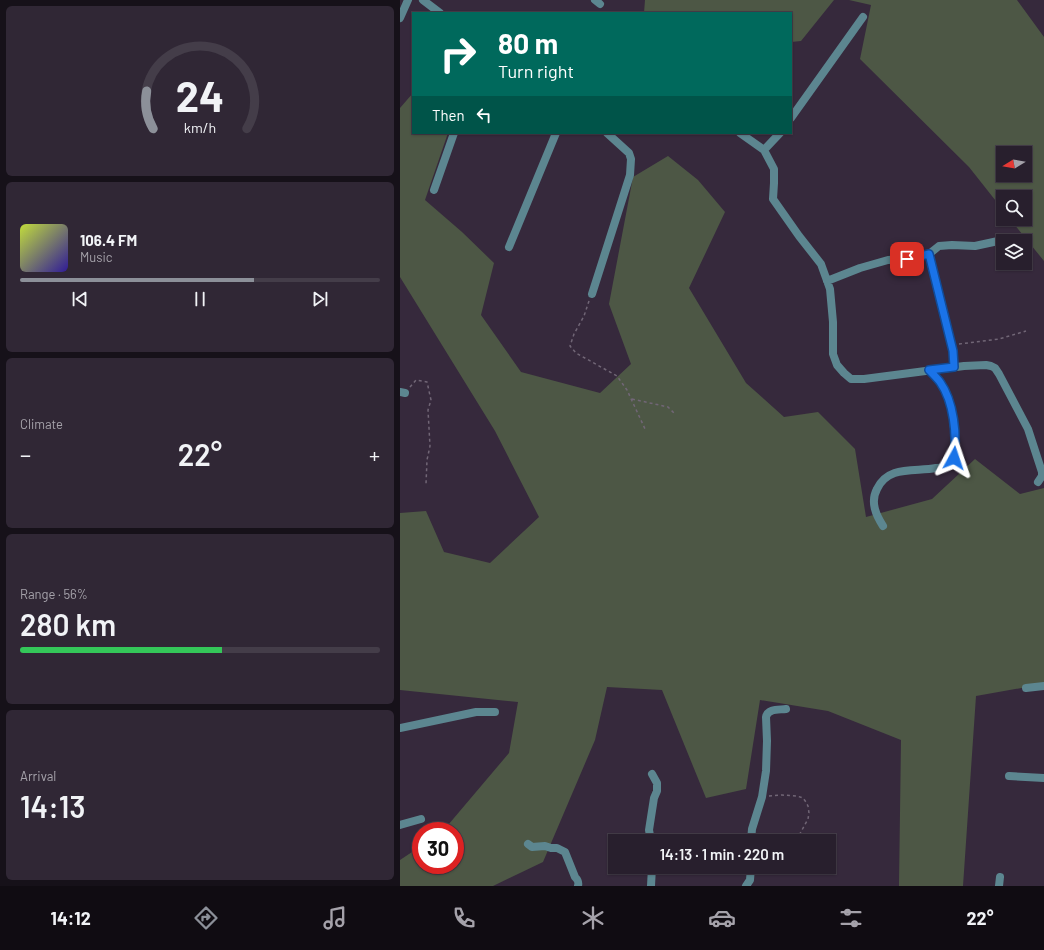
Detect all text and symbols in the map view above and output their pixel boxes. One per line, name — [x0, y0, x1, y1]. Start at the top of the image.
text: 80 m — [498, 26, 558, 60]
icon: right — [432, 28, 484, 80]
text: Turn right — [498, 60, 574, 82]
text: 24 — [176, 70, 224, 120]
icon: left — [473, 104, 495, 126]
text: Then — [432, 106, 465, 124]
text: km/h — [184, 119, 216, 136]
north arrow — [996, 146, 1032, 182]
map controls — [996, 146, 1032, 270]
button: search — [996, 190, 1032, 226]
text: 106.4 FM — [80, 231, 137, 249]
button: layers — [996, 234, 1032, 270]
pin — [890, 242, 924, 276]
icon: arrive — [896, 248, 918, 270]
text: Music — [80, 249, 113, 265]
icon: previous — [69, 288, 91, 310]
icon: pause — [189, 288, 211, 310]
icon: next — [309, 288, 331, 310]
text: Climate — [20, 416, 63, 432]
text: 22° — [178, 436, 222, 472]
position arrow — [933, 437, 975, 479]
text: − — [20, 441, 31, 467]
text: + — [369, 441, 380, 467]
text: Range · 56% — [20, 586, 88, 602]
text: 280 km — [20, 606, 116, 642]
text: Arrival — [20, 768, 56, 784]
text: 14:13 — [20, 788, 85, 824]
speed limit sign: 30 — [412, 822, 464, 874]
text: 14:13 · 1 min · 220 m — [660, 845, 784, 863]
icon: directions — [192, 904, 220, 932]
icon: music — [321, 904, 349, 932]
icon: phone — [450, 904, 478, 932]
icon: climate — [579, 904, 607, 932]
icon: car — [708, 904, 736, 932]
icon: filters — [837, 904, 865, 932]
text: 14:12 — [51, 907, 91, 929]
text: 22° — [966, 907, 993, 929]

